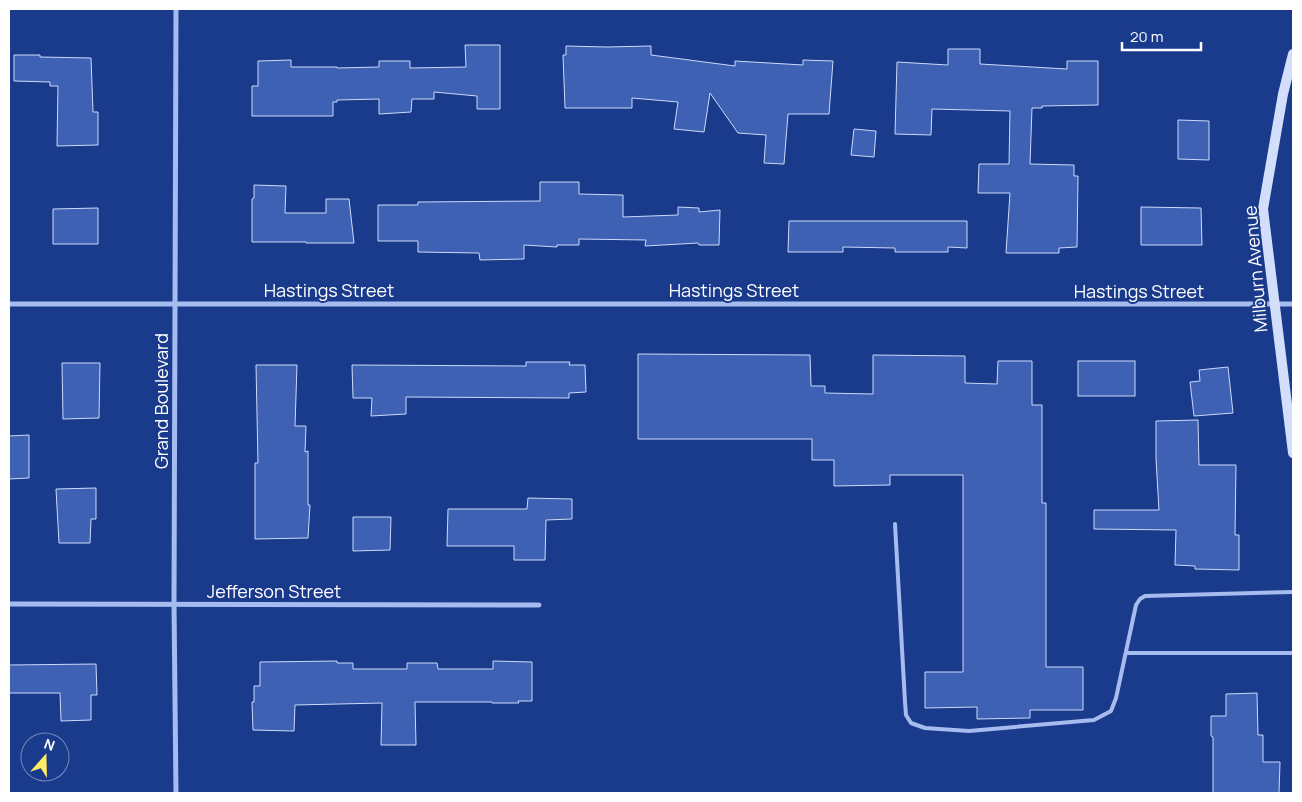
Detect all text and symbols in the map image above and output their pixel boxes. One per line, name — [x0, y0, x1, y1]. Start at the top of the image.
scale bar — [1122, 20, 1201, 52]
text: 20 m — [1130, 26, 1163, 47]
street label: Milburn Avenue — [1237, 205, 1273, 333]
street label: Hastings Street — [264, 278, 394, 302]
street label: Hastings Street — [669, 278, 799, 302]
street label: Hastings Street — [1074, 279, 1204, 303]
street label: Grand Boulevard — [149, 333, 173, 469]
street label: Jefferson Street — [207, 579, 341, 603]
north arrow — [20, 732, 70, 782]
text: N — [42, 734, 58, 755]

